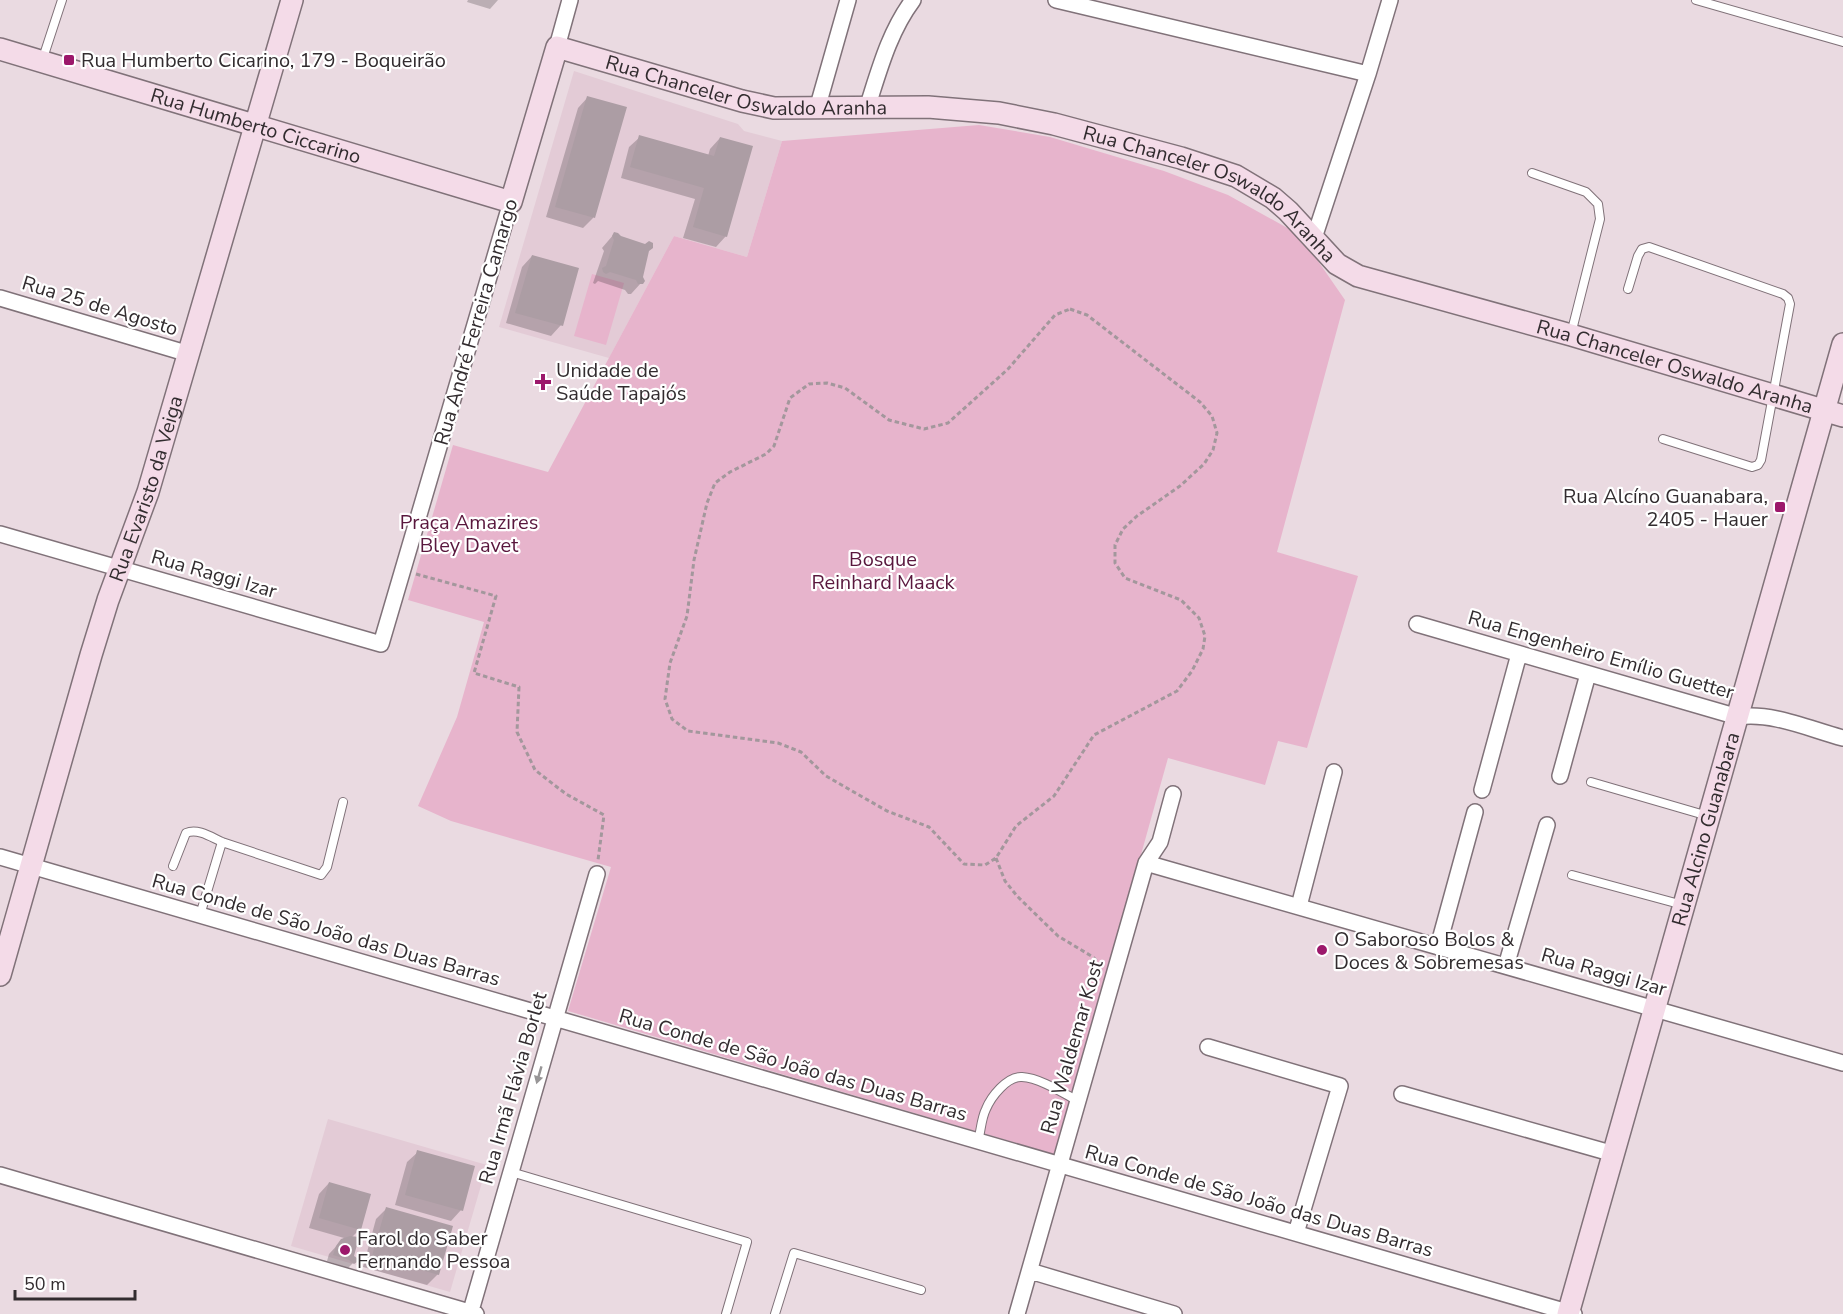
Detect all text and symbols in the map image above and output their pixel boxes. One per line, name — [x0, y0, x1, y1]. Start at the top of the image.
place label: Rua Humberto Cicarino, 179 - Boqueirão — [81, 47, 446, 74]
street label: Rua Chanceler Oswaldo Aranha — [603, 48, 887, 122]
marker: Rua Humberto Cicarino, 179 - Boqueirão — [62, 53, 76, 67]
street label: Rua Humberto Ciccarino — [147, 81, 364, 170]
street label: Rua Chanceler Oswaldo Aranha — [1080, 119, 1342, 268]
street label: Rua André Ferreira Camargo — [428, 195, 524, 449]
street label: Rua 25 de Agosto — [19, 269, 181, 343]
street label: Rua Chanceler Oswaldo Aranha — [1534, 313, 1816, 420]
place label: Unidade de Saúde Tapajós — [556, 357, 686, 407]
marker: Unidade de Saúde Tapajós — [534, 373, 552, 391]
street label: Rua Evaristo da Veiga — [102, 392, 189, 586]
place label: Rua Alcíno Guanabara, 2405 - Hauer — [1563, 483, 1768, 533]
marker: Rua Alcíno Guanabara, 2405 - Hauer — [1773, 500, 1787, 514]
park label: Praça Amazires Bley Davet — [400, 509, 538, 559]
street label: Rua Raggi Izar — [148, 543, 280, 605]
park label: Bosque Reinhard Maack — [811, 546, 956, 596]
street label: Rua Engenheiro Emílio Guetter — [1465, 604, 1737, 706]
street label: Rua Alcino Guanabara — [1665, 729, 1746, 929]
street label: Rua Conde de São João das Duas Barras — [149, 867, 503, 993]
place label: O Saboroso Bolos & Doces & Sobremesas — [1334, 926, 1524, 976]
street label: Rua Raggi Izar — [1538, 941, 1670, 1003]
marker: O Saboroso Bolos & Doces & Sobremesas — [1315, 943, 1329, 957]
street label: Rua Waldemar Kost — [1034, 956, 1110, 1137]
street label: Rua Irmã Flávia Borlet — [473, 988, 554, 1187]
street label: Rua Conde de São João das Duas Barras — [616, 1002, 970, 1128]
one-way arrow — [534, 1066, 543, 1084]
street label: Rua Conde de São João das Duas Barras — [1082, 1138, 1436, 1264]
place label: Farol do Saber Fernando Pessoa — [357, 1225, 510, 1275]
marker: Farol do Saber Fernando Pessoa — [338, 1243, 352, 1257]
scale bar — [15, 1263, 135, 1301]
text: 50 m — [24, 1272, 66, 1296]

